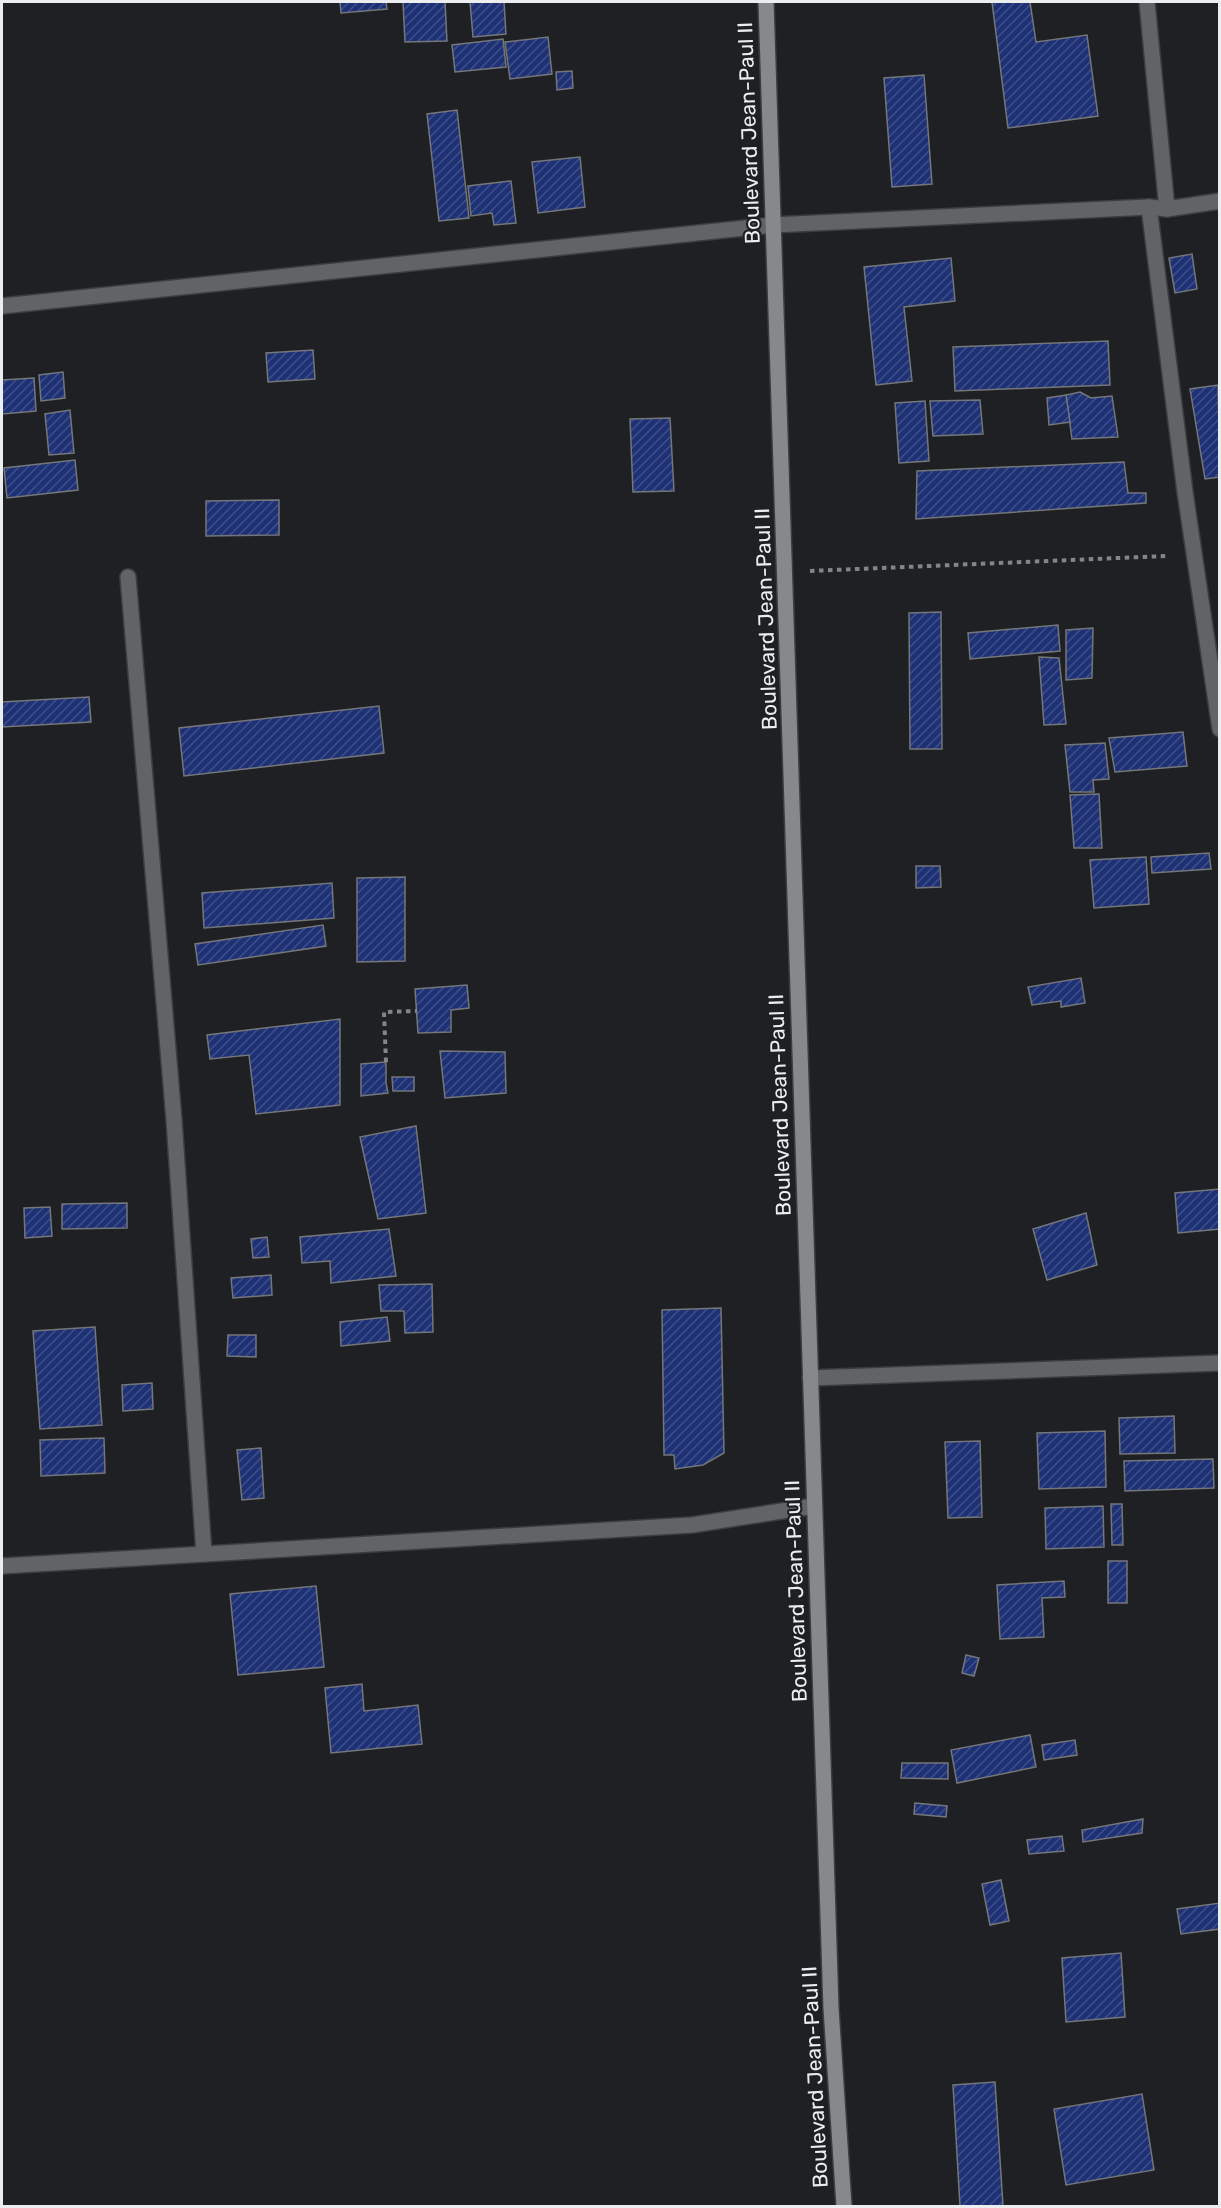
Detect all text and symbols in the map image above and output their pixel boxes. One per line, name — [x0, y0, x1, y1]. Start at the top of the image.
street label: Boulevard Jean-Paul II — [732, 22, 765, 244]
street label: Boulevard Jean-Paul II — [749, 508, 782, 730]
street label: Boulevard Jean-Paul II — [763, 994, 796, 1216]
street label: Boulevard Jean-Paul II — [779, 1480, 812, 1702]
street label: Boulevard Jean-Paul II — [796, 1966, 833, 2189]

